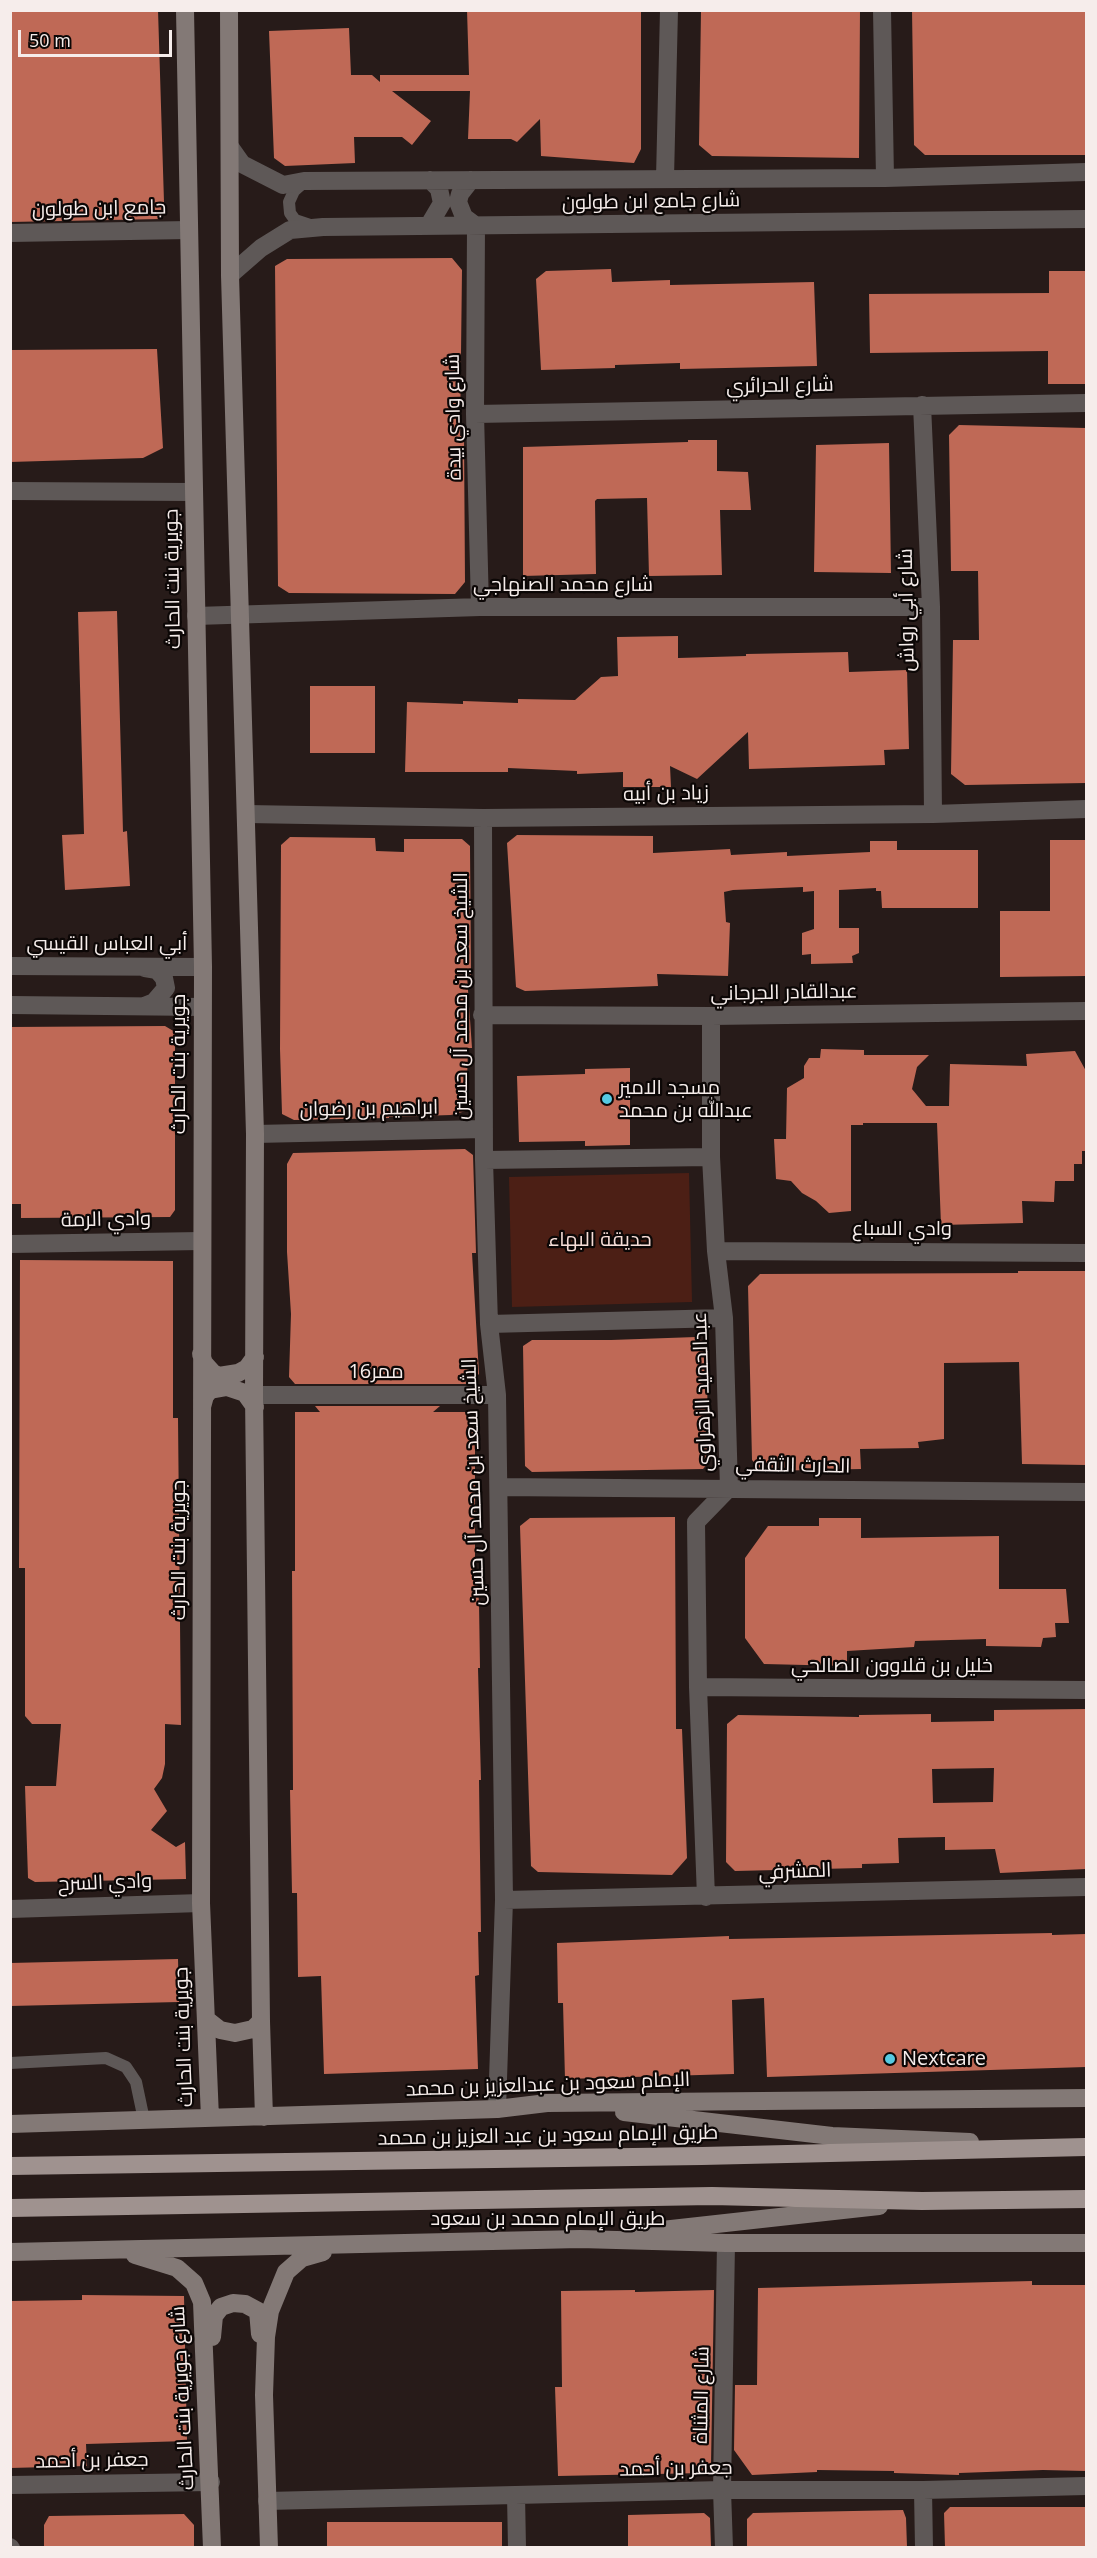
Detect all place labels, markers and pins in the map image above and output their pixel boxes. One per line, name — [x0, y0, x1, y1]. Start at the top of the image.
place label: مسجد الامير عبدالله بن محمد — [619, 1076, 753, 1123]
marker: مسجد الامير عبدالله بن محمد — [600, 1092, 614, 1106]
place label: Nextcare — [902, 2047, 986, 2071]
marker: Nextcare — [883, 2052, 897, 2066]

